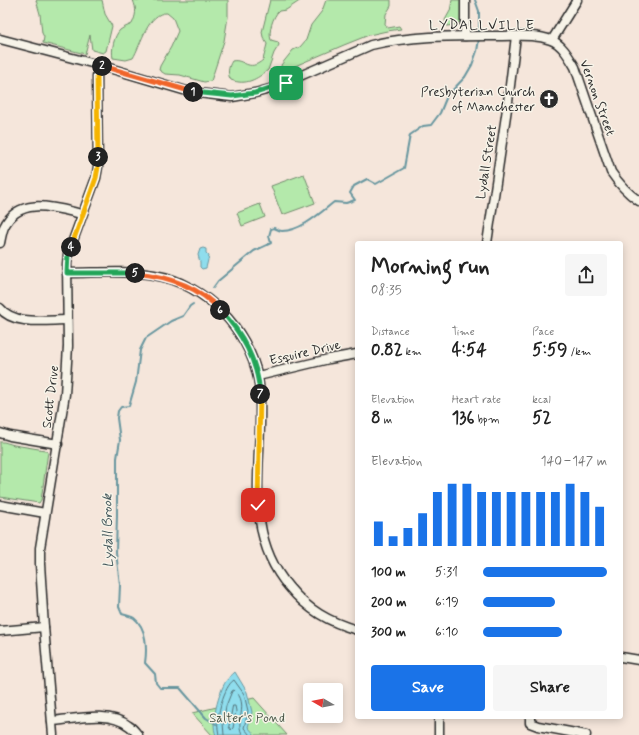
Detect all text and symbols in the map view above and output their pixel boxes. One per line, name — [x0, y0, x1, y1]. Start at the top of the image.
district label: LYDALLVILLE — [429, 16, 535, 34]
pin: 2 — [92, 56, 112, 76]
street label: Vernon Street — [575, 58, 619, 138]
text: 2 — [99, 59, 105, 73]
pin — [269, 66, 303, 100]
icon: arrive — [275, 72, 297, 94]
pin: 1 — [183, 82, 203, 102]
place label: Presbyterian Church of Manchester — [421, 84, 536, 116]
text: 1 — [191, 85, 195, 99]
church icon: Presbyterian Church of Manchester — [538, 88, 560, 110]
street label: Lydall Street — [473, 123, 501, 201]
pin: 3 — [88, 147, 108, 167]
text: 3 — [96, 150, 100, 164]
pin: 4 — [61, 237, 81, 257]
text: 4 — [68, 240, 74, 254]
text: Morning run — [371, 253, 490, 281]
button: share — [565, 254, 607, 296]
pin: 5 — [125, 263, 145, 283]
text: 5 — [132, 266, 138, 280]
text: 08:35 — [371, 282, 402, 299]
pin: 6 — [210, 300, 230, 320]
text: 6 — [217, 303, 223, 317]
text: Distance — [371, 325, 410, 339]
text: Time — [452, 325, 475, 339]
text: Pace — [532, 325, 554, 339]
street label: Esquire Drive — [268, 337, 342, 369]
text: 0.82 — [371, 339, 403, 361]
text: 4:54 — [452, 339, 487, 361]
text: 5:59 — [532, 339, 567, 361]
text: km — [403, 345, 422, 359]
text: /km — [567, 345, 591, 359]
street label: Scott Drive — [39, 364, 63, 429]
pin: 7 — [250, 384, 270, 404]
text: 7 — [257, 387, 263, 401]
text: Elevation — [371, 393, 414, 407]
text: Heart rate — [452, 393, 501, 407]
text: kcal — [532, 393, 551, 407]
text: 8 — [371, 407, 381, 429]
text: 136 — [452, 407, 474, 429]
text: 52 — [532, 407, 552, 429]
text: m — [381, 413, 392, 427]
text: bpm — [474, 413, 500, 427]
text: Elevation — [371, 453, 422, 470]
text: 140–147 m — [541, 453, 607, 470]
pin — [241, 488, 275, 522]
water label: Lydall Brook — [98, 493, 118, 568]
icon: check — [247, 494, 269, 516]
text: 100 m — [371, 564, 406, 581]
text: 5:31 — [435, 564, 458, 581]
text: 200 m — [371, 594, 406, 611]
text: 6:19 — [435, 594, 459, 611]
text: 300 m — [371, 624, 406, 641]
text: 6:10 — [435, 624, 458, 641]
button: Save — [371, 665, 485, 711]
button: Share — [493, 665, 607, 711]
north arrow — [303, 683, 343, 723]
map controls — [303, 683, 343, 723]
park label: Salter's Pond — [209, 710, 285, 727]

